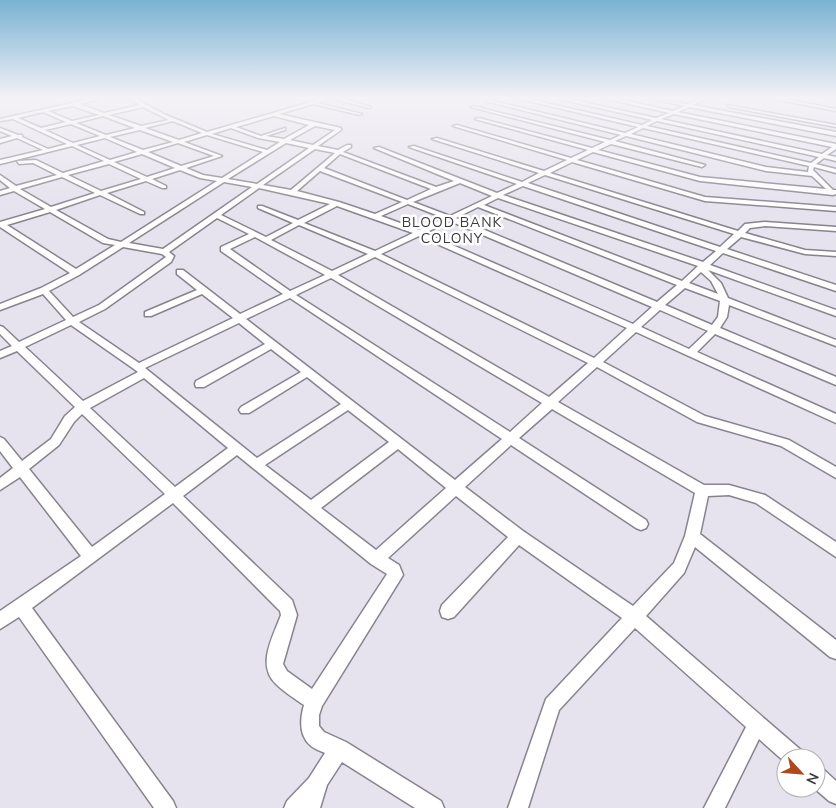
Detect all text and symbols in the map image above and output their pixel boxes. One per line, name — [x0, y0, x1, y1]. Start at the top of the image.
district label: BLOOD BANK COLONY — [402, 213, 502, 248]
north arrow — [776, 748, 826, 798]
text: N — [801, 770, 823, 787]

